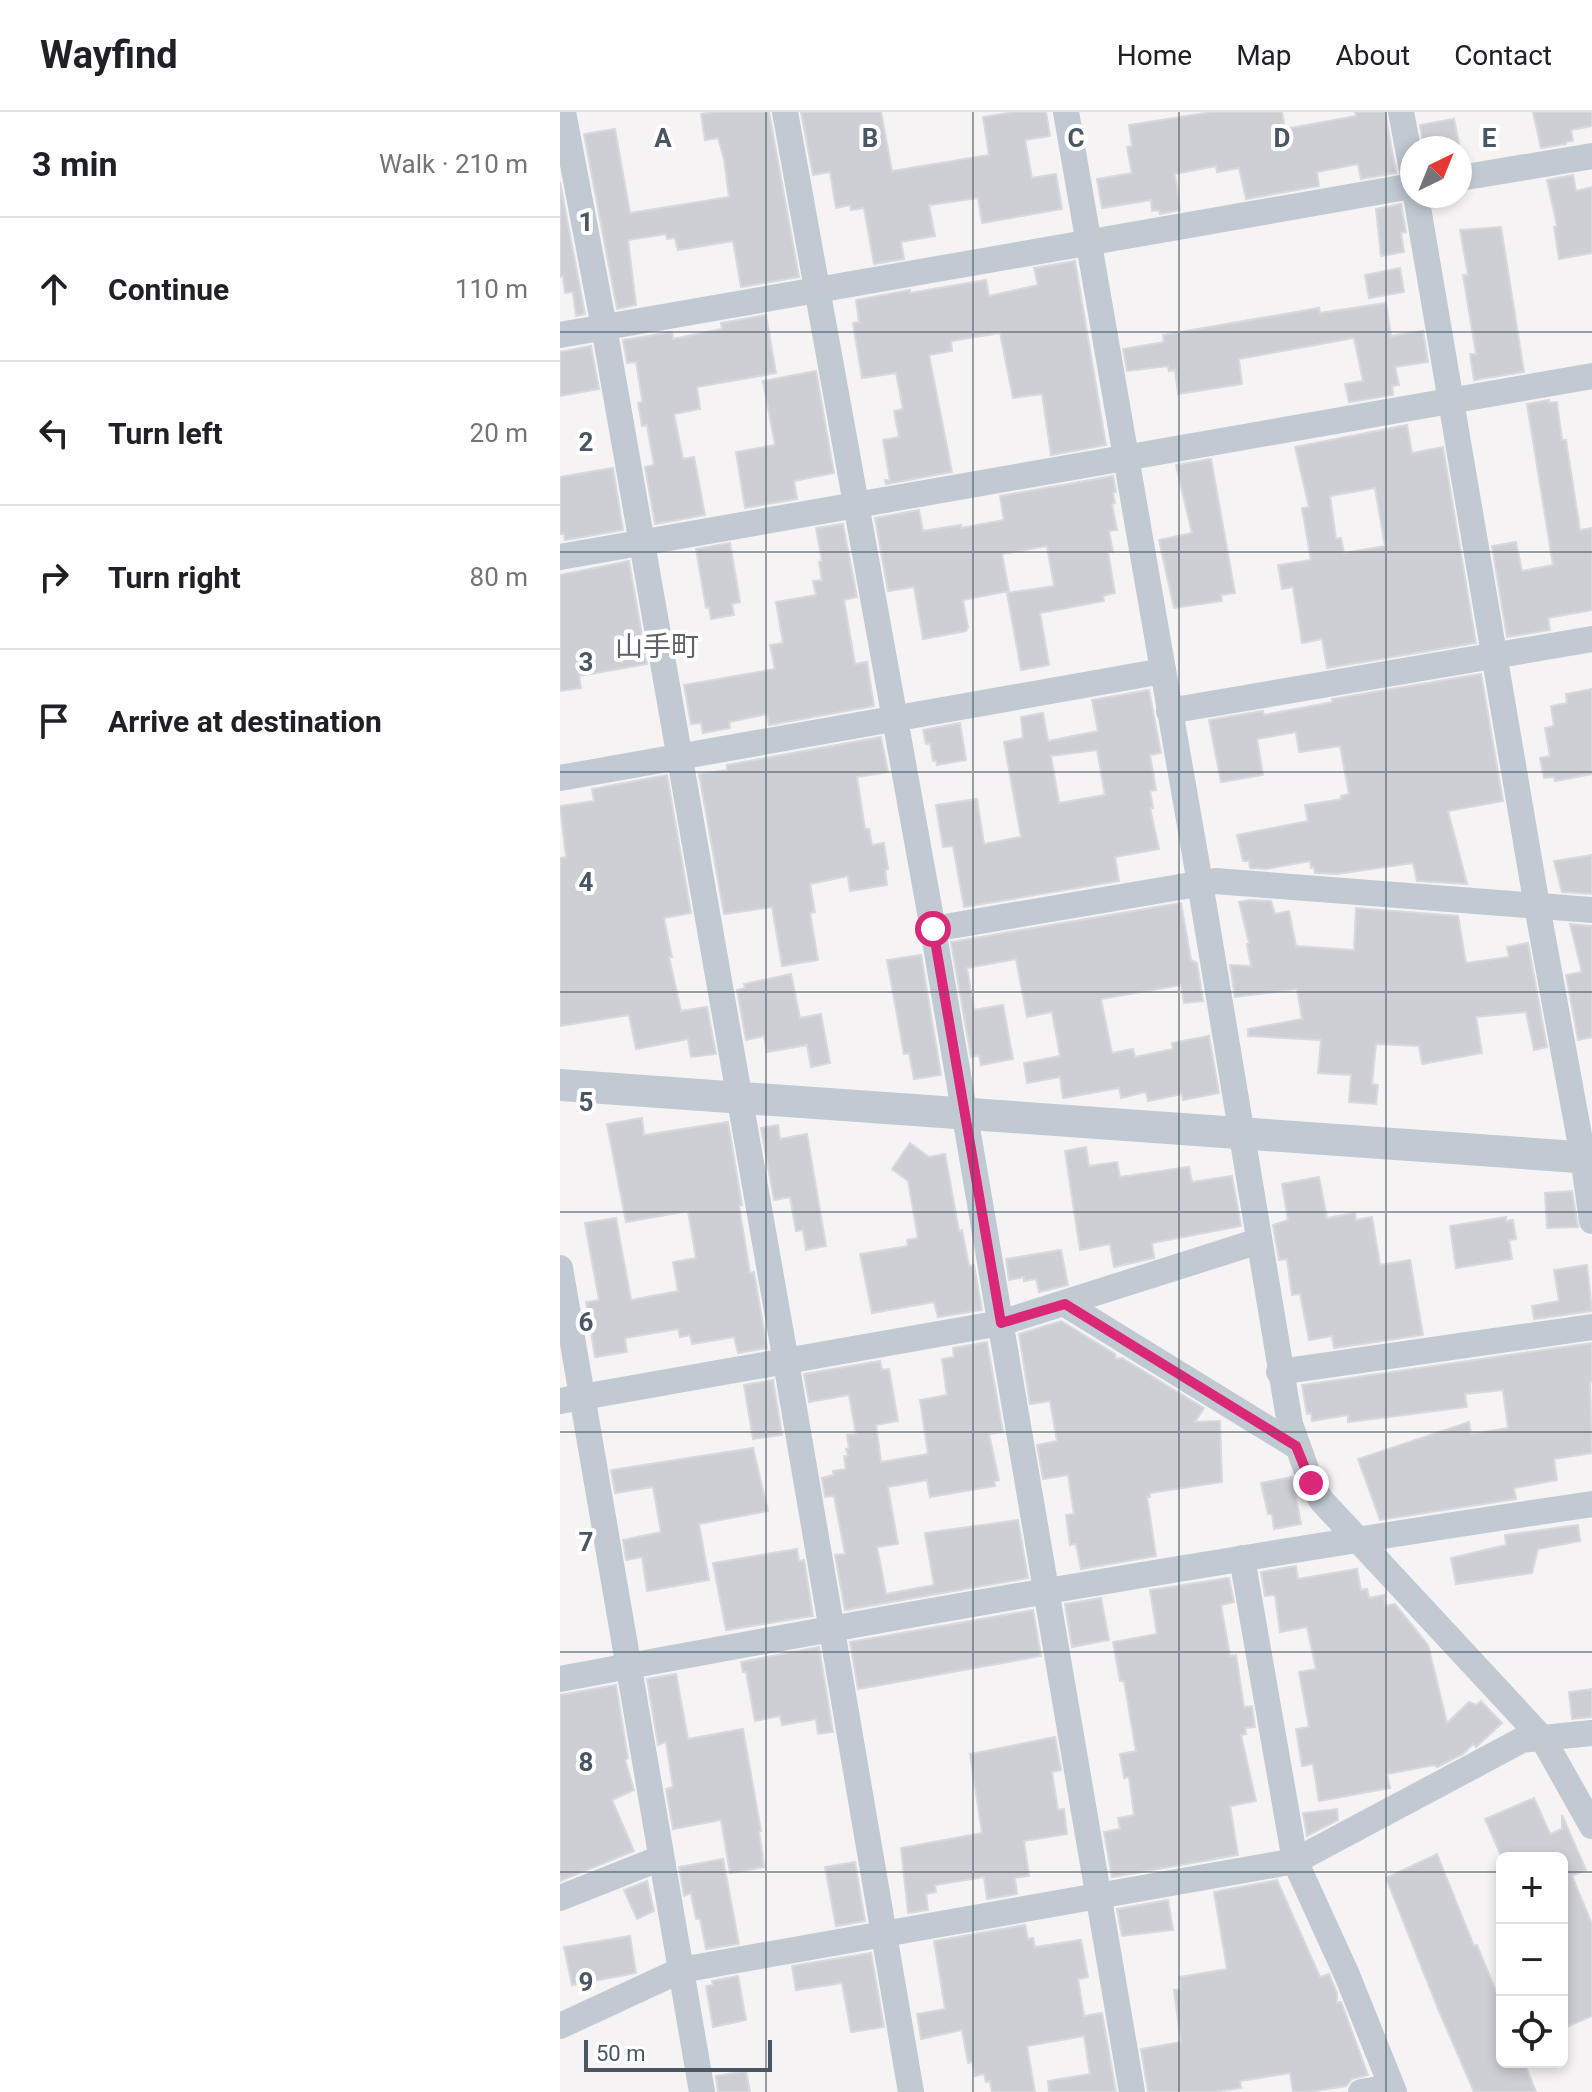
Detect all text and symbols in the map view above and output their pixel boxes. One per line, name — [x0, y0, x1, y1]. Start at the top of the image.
text: Wayfind — [40, 33, 178, 77]
text: Home — [1117, 39, 1192, 72]
text: Map — [1236, 39, 1292, 72]
text: About — [1336, 39, 1410, 72]
text: Contact — [1454, 39, 1552, 72]
text: A — [654, 123, 672, 153]
text: B — [862, 123, 878, 153]
text: C — [1067, 123, 1085, 153]
text: D — [1274, 123, 1290, 153]
text: E — [1482, 123, 1497, 153]
north arrow — [1400, 136, 1472, 208]
text: 3 min — [32, 144, 117, 184]
text: Walk · 210 m — [379, 149, 528, 179]
text: 1 — [579, 207, 593, 237]
icon: ahead — [32, 267, 76, 311]
text: Continue — [108, 272, 229, 307]
text: 110 m — [455, 274, 528, 304]
icon: left — [32, 411, 76, 455]
text: Turn left — [108, 416, 223, 451]
text: 20 m — [470, 418, 528, 448]
text: 2 — [579, 427, 593, 457]
icon: right — [32, 555, 76, 599]
text: Turn right — [108, 560, 241, 595]
text: 80 m — [470, 562, 528, 592]
district label: 山手町 — [615, 630, 699, 663]
text: 3 — [579, 647, 593, 677]
icon: arrive — [32, 699, 76, 743]
text: Arrive at destination — [108, 704, 382, 739]
text: 4 — [579, 867, 594, 897]
route start — [915, 911, 951, 947]
text: 5 — [579, 1087, 593, 1117]
text: 6 — [579, 1307, 594, 1337]
route end — [1293, 1465, 1329, 1501]
text: 7 — [579, 1527, 593, 1557]
text: 8 — [579, 1747, 593, 1777]
map controls — [1496, 1852, 1568, 2068]
button: + — [1496, 1852, 1568, 1924]
button: − — [1496, 1924, 1568, 1996]
text: 9 — [579, 1967, 593, 1997]
button: locate — [1496, 1996, 1568, 2068]
scale bar — [584, 2036, 772, 2072]
text: 50 m — [596, 2041, 645, 2066]

